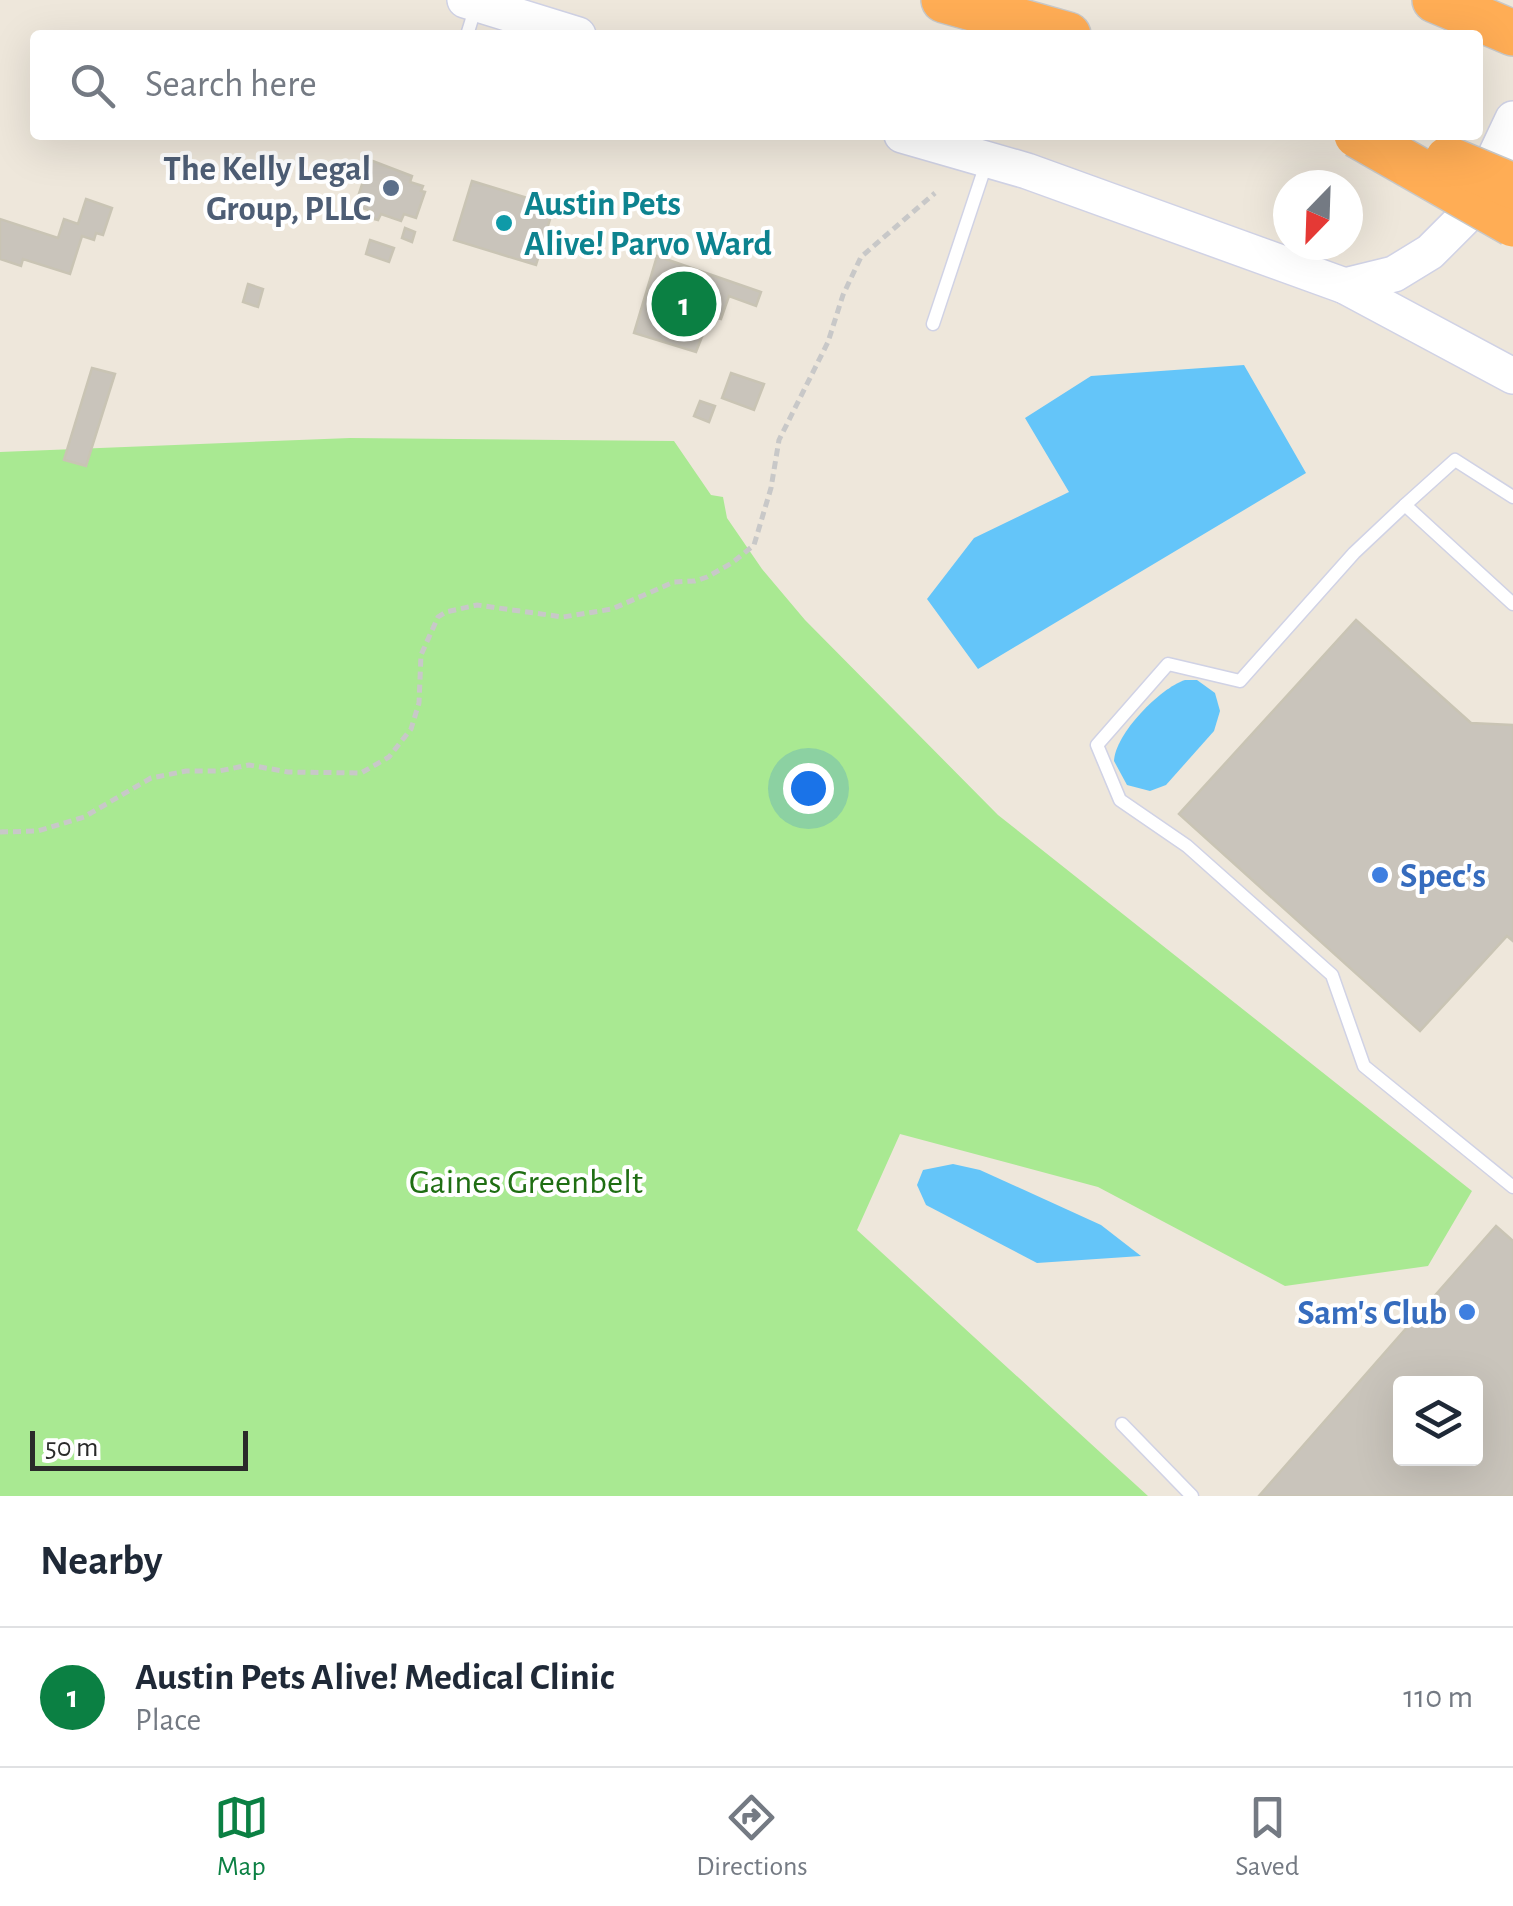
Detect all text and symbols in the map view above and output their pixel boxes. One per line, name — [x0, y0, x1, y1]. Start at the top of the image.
search box — [30, 30, 1483, 140]
icon: search — [65, 58, 120, 113]
text: Search here — [145, 66, 317, 104]
place label: The Kelly Legal Group, PLLC — [163, 152, 371, 227]
north arrow — [1273, 170, 1363, 260]
marker: The Kelly Legal Group, PLLC — [380, 177, 402, 199]
place label: Austin Pets Alive! Parvo Ward — [524, 187, 772, 262]
marker: Austin Pets Alive! Parvo Ward — [493, 212, 515, 234]
pin: 1 — [652, 266, 716, 342]
your location — [783, 763, 834, 814]
place label: Spec's — [1400, 859, 1486, 894]
marker: Spec's — [1369, 864, 1391, 886]
park label: Gaines Greenbelt — [409, 1165, 643, 1200]
place label: Sam's Club — [1297, 1296, 1447, 1331]
marker: Sam's Club — [1456, 1301, 1478, 1323]
map controls — [1393, 1376, 1483, 1466]
button: layers — [1393, 1376, 1483, 1466]
scale bar — [30, 1426, 248, 1470]
text: 50 m — [45, 1434, 99, 1462]
text: Nearby — [40, 1540, 163, 1582]
text: Austin Pets Alive! Medical Clinic — [135, 1659, 614, 1697]
text: 1 — [67, 1681, 78, 1713]
text: 110 m — [1403, 1681, 1473, 1713]
text: Place — [135, 1704, 201, 1736]
tab: Map — [214, 1790, 269, 1884]
tab: Directions — [696, 1790, 808, 1884]
tab: Saved — [1235, 1790, 1299, 1884]

